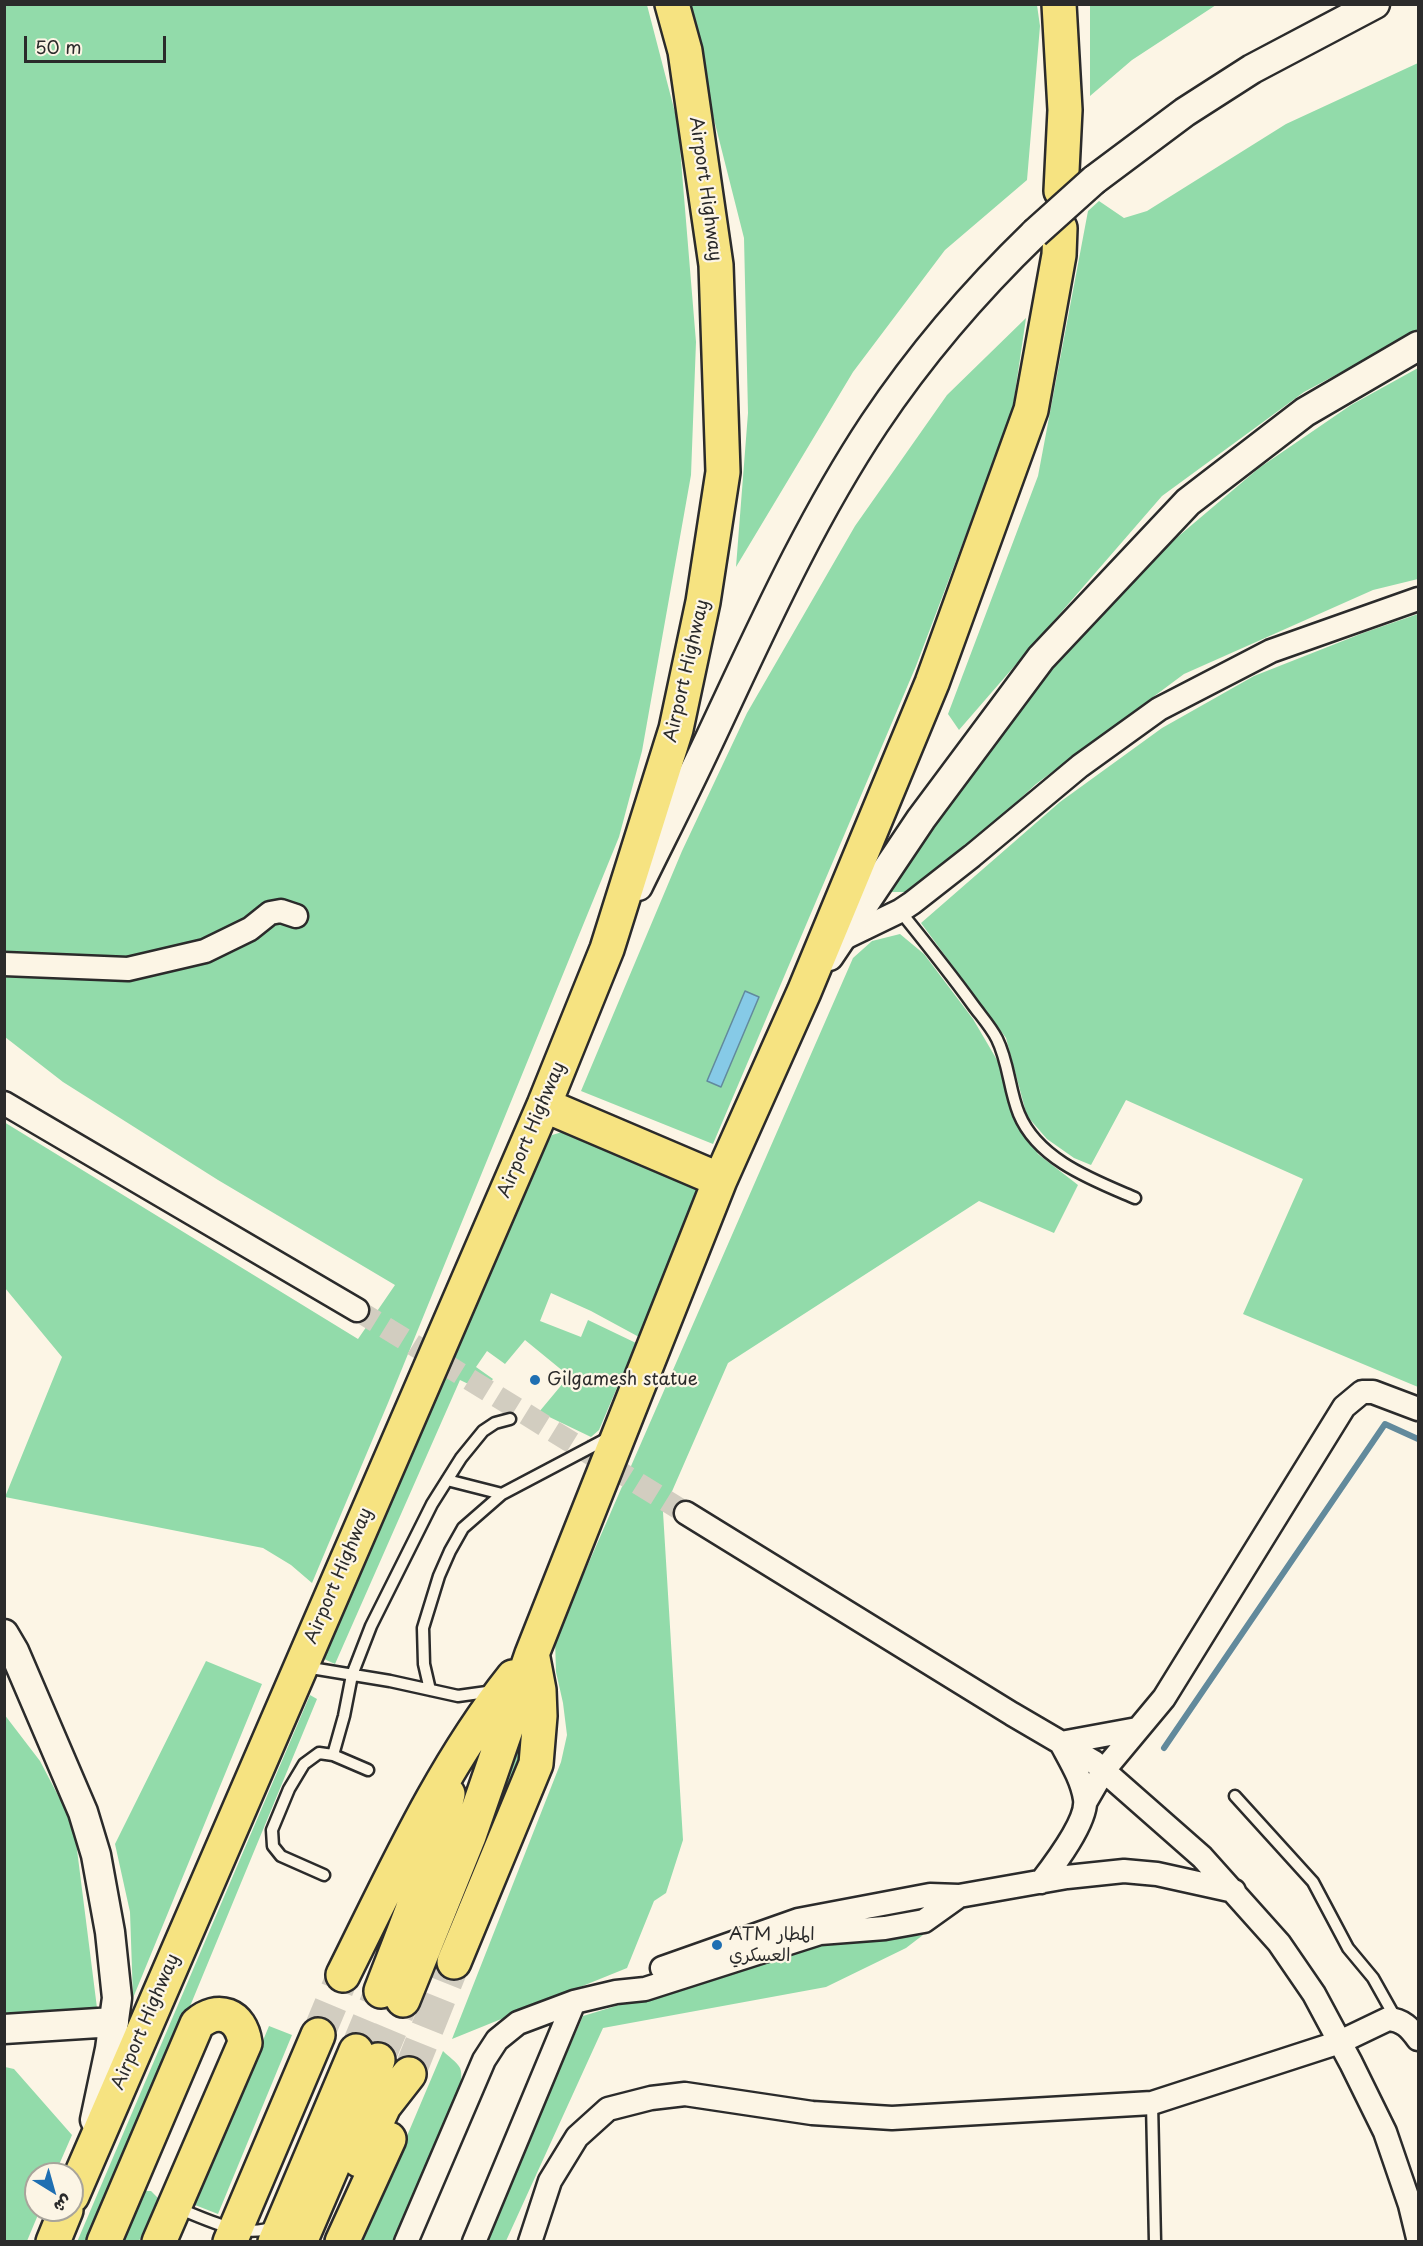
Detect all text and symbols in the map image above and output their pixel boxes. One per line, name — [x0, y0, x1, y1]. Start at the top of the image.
scale bar — [27, 24, 170, 62]
text: 50 m — [35, 33, 82, 60]
street label: Airport Highway — [684, 115, 726, 263]
street label: Airport Highway — [660, 598, 714, 744]
street label: Airport Highway — [494, 1059, 570, 1201]
place label: Gilgamesh statue — [547, 1369, 698, 1391]
marker: Gilgamesh statue — [528, 1373, 542, 1387]
street label: Airport Highway — [301, 1505, 377, 1647]
place label: ATM المطار العسكري — [729, 1924, 815, 1966]
marker: ATM المطار العسكري — [710, 1938, 724, 1952]
street label: Airport Highway — [108, 1951, 184, 2093]
north arrow — [24, 2162, 84, 2222]
text: ش — [49, 2190, 78, 2220]

